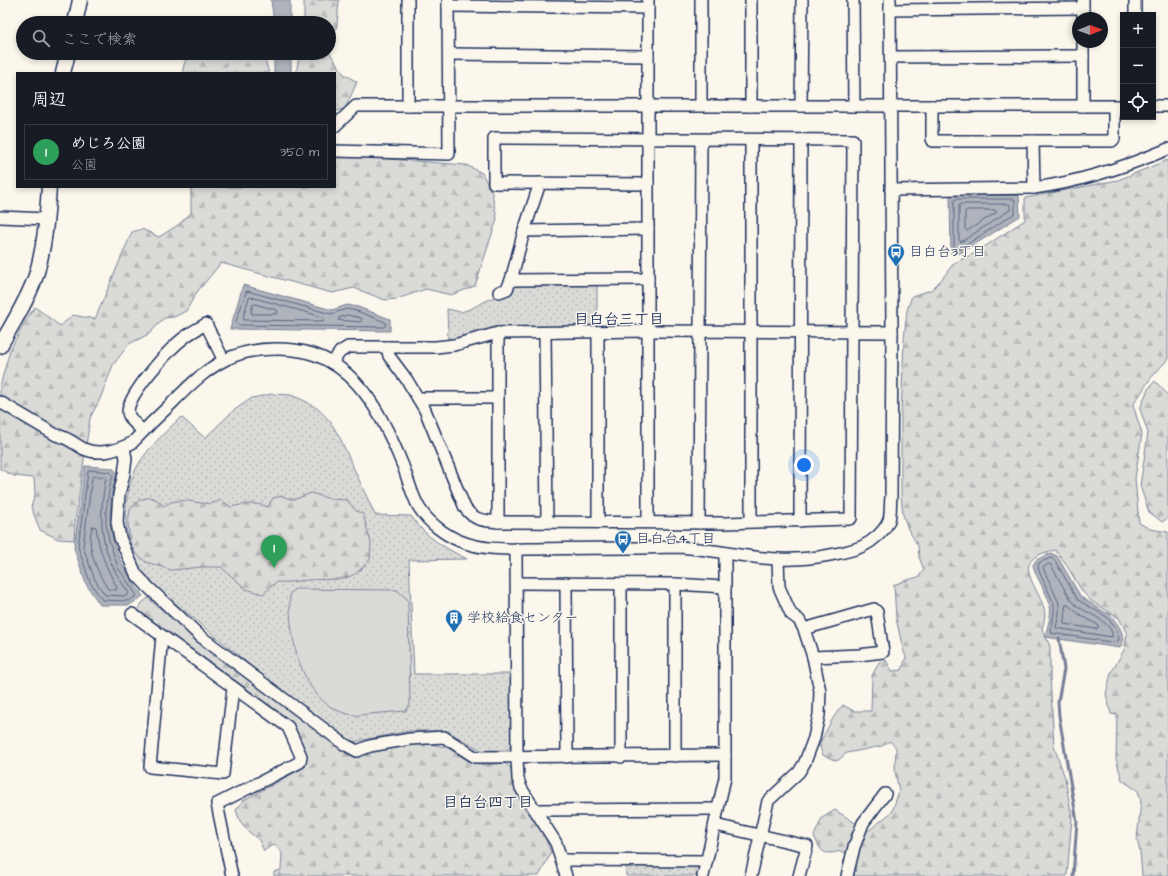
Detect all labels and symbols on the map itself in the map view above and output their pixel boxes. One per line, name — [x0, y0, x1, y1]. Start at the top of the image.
north arrow — [1072, 12, 1108, 48]
bus stop icon: 目白台3丁目 — [886, 242, 906, 267]
place label: 目白台3丁目 — [909, 242, 986, 262]
district label: 目白台三丁目 — [574, 309, 664, 330]
your location — [794, 455, 814, 475]
bus stop icon: 目白台4丁目 — [613, 529, 633, 554]
place label: 目白台4丁目 — [636, 529, 716, 549]
pin: 1 — [261, 535, 287, 568]
building icon: 学校給食センター — [444, 608, 464, 633]
place label: 学校給食センター — [467, 608, 578, 628]
district label: 目白台四丁目 — [443, 792, 533, 813]

